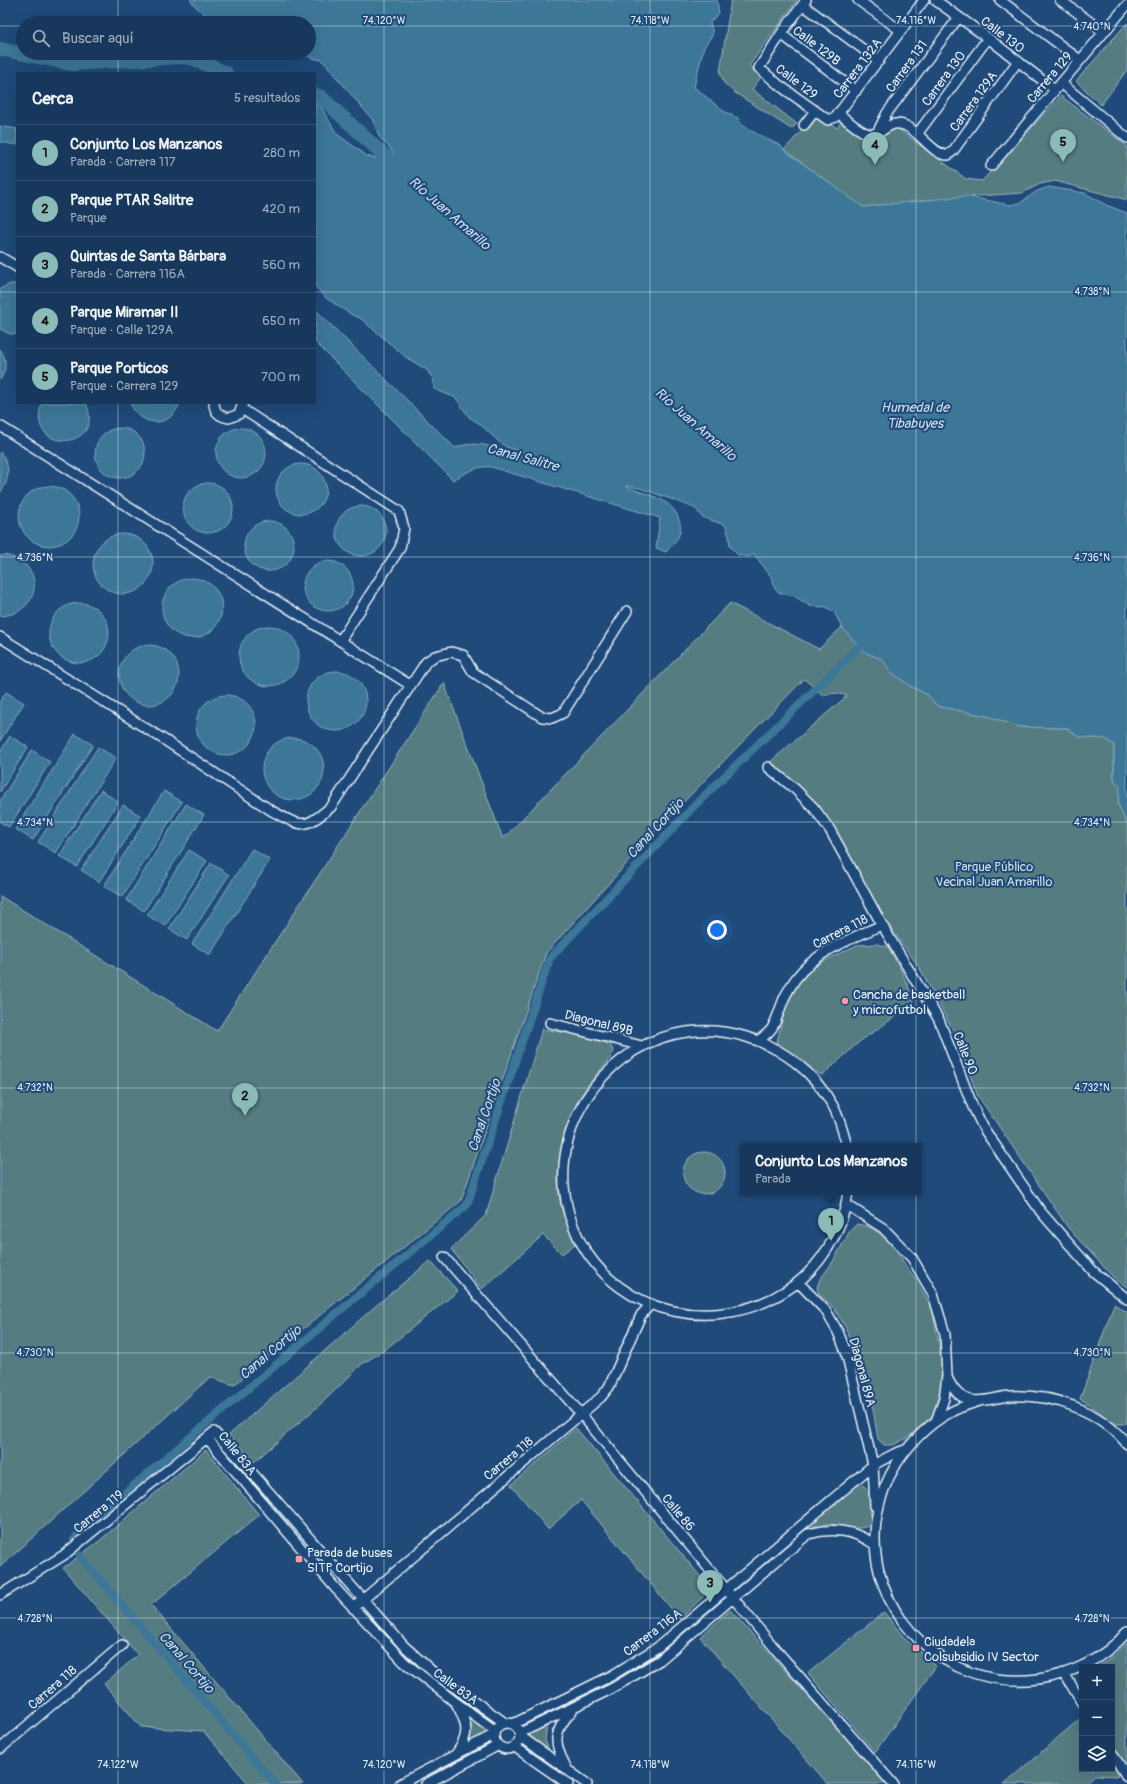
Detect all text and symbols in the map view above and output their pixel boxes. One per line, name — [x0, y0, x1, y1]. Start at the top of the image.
street label: Calle 130 — [977, 13, 1028, 57]
text: 74.120°W — [363, 15, 406, 27]
text: 74.118°W — [630, 15, 670, 27]
text: 74.116°W — [896, 15, 936, 27]
search box — [16, 16, 316, 60]
text: 4.740°N — [1073, 21, 1111, 33]
street label: Calle 129B — [789, 23, 844, 69]
icon: search — [30, 27, 52, 49]
text: Buscar aquí — [62, 29, 134, 48]
street label: Carrera 132A — [830, 35, 886, 102]
street label: Carrera 131 — [883, 37, 931, 96]
street label: Carrera 130 — [918, 48, 969, 109]
street label: Carrera 129 — [1024, 49, 1076, 107]
street label: Calle 129 — [772, 61, 821, 103]
street label: Carrera 129A — [947, 68, 1001, 135]
text: Cerca — [32, 88, 73, 109]
text: 5 resultados — [234, 90, 300, 106]
pin: 5 — [1050, 129, 1076, 162]
pin: 4 — [862, 132, 888, 165]
text: Conjunto Los Manzanos — [70, 135, 222, 154]
text: 1 — [42, 145, 48, 161]
text: 280 m — [263, 145, 300, 161]
text: Parada · Carrera 117 — [70, 154, 176, 170]
water label: Río Juan Amarillo — [405, 173, 495, 254]
text: Parque PTAR Salitre — [70, 191, 194, 210]
text: 2 — [41, 201, 49, 217]
text: 420 m — [262, 201, 300, 217]
text: Parque — [70, 210, 106, 226]
text: Quintas de Santa Bárbara — [70, 247, 226, 266]
text: 3 — [41, 257, 49, 273]
text: 560 m — [262, 257, 300, 273]
text: Parada · Carrera 116A — [70, 266, 185, 282]
text: 4.738°N — [1074, 286, 1110, 298]
text: Parque Miramar II — [70, 303, 178, 322]
text: 4 — [41, 313, 49, 329]
text: 650 m — [262, 313, 300, 329]
text: Parque · Calle 129A — [70, 322, 173, 338]
text: Parque Porticos — [70, 359, 168, 378]
text: 5 — [41, 369, 49, 385]
text: 700 m — [261, 369, 300, 385]
text: Parque · Carrera 129 — [70, 378, 178, 394]
water label: Río Juan Amarillo — [651, 384, 741, 465]
water label: Humedal de Tibabuyes — [881, 399, 951, 432]
water label: Canal Salitre — [485, 440, 562, 476]
text: 4.736°N — [17, 552, 53, 564]
text: 4.736°N — [1074, 552, 1110, 564]
water label: Canal Cortijo — [623, 794, 688, 862]
text: 4.734°N — [17, 817, 53, 829]
text: 4.734°N — [1074, 817, 1110, 829]
park label: Parque Público Vecinal Juan Amarillo — [936, 859, 1052, 890]
street label: Carrera 118 — [810, 911, 871, 953]
your location — [707, 920, 727, 940]
place label: Cancha de basketball y microfutbol — [852, 987, 965, 1018]
marker: Cancha de basketball y microfutbol — [840, 996, 850, 1006]
street label: Diagonal 89B — [563, 1007, 635, 1039]
street label: Calle 90 — [949, 1029, 981, 1077]
water label: Canal Cortijo — [464, 1075, 505, 1154]
text: 4.732°N — [17, 1082, 53, 1094]
text: 4.732°N — [1074, 1082, 1110, 1094]
pin: 2 — [232, 1083, 258, 1116]
popup — [740, 1143, 922, 1195]
text: Conjunto Los Manzanos — [755, 1152, 907, 1171]
text: Parada — [755, 1171, 791, 1187]
pin: 1 — [818, 1208, 844, 1241]
water label: Canal Cortijo — [236, 1321, 306, 1383]
street label: Diagonal 89A — [845, 1336, 879, 1409]
text: 4.730°N — [17, 1347, 54, 1359]
text: 4.730°N — [1074, 1347, 1111, 1359]
street label: Calle 83A — [215, 1428, 260, 1479]
street label: Carrera 118 — [481, 1433, 537, 1484]
street label: Carrera 119 — [70, 1487, 127, 1537]
street label: Calle 86 — [658, 1491, 698, 1534]
place label: Parada de buses SITP Cortijo — [307, 1545, 392, 1576]
marker: Parada de buses SITP Cortijo — [294, 1554, 304, 1564]
pin: 3 — [697, 1570, 723, 1603]
street label: Carrera 116A — [620, 1605, 685, 1660]
text: 4.728°N — [17, 1613, 53, 1625]
text: 4.728°N — [1074, 1613, 1110, 1625]
water label: Canal Cortijo — [155, 1628, 219, 1698]
place label: Ciudadela Colsubsidio IV Sector — [924, 1634, 1039, 1665]
marker: Ciudadela Colsubsidio IV Sector — [911, 1643, 921, 1653]
street label: Carrera 118 — [25, 1662, 81, 1713]
map controls — [1079, 1664, 1115, 1772]
button: + — [1079, 1664, 1115, 1700]
street label: Calle 83A — [430, 1665, 481, 1709]
button: − — [1079, 1700, 1115, 1736]
button: layers — [1079, 1736, 1115, 1772]
text: 74.122°W — [97, 1759, 139, 1771]
text: 74.120°W — [363, 1759, 406, 1771]
text: 74.118°W — [630, 1759, 670, 1771]
text: 74.116°W — [896, 1759, 936, 1771]

